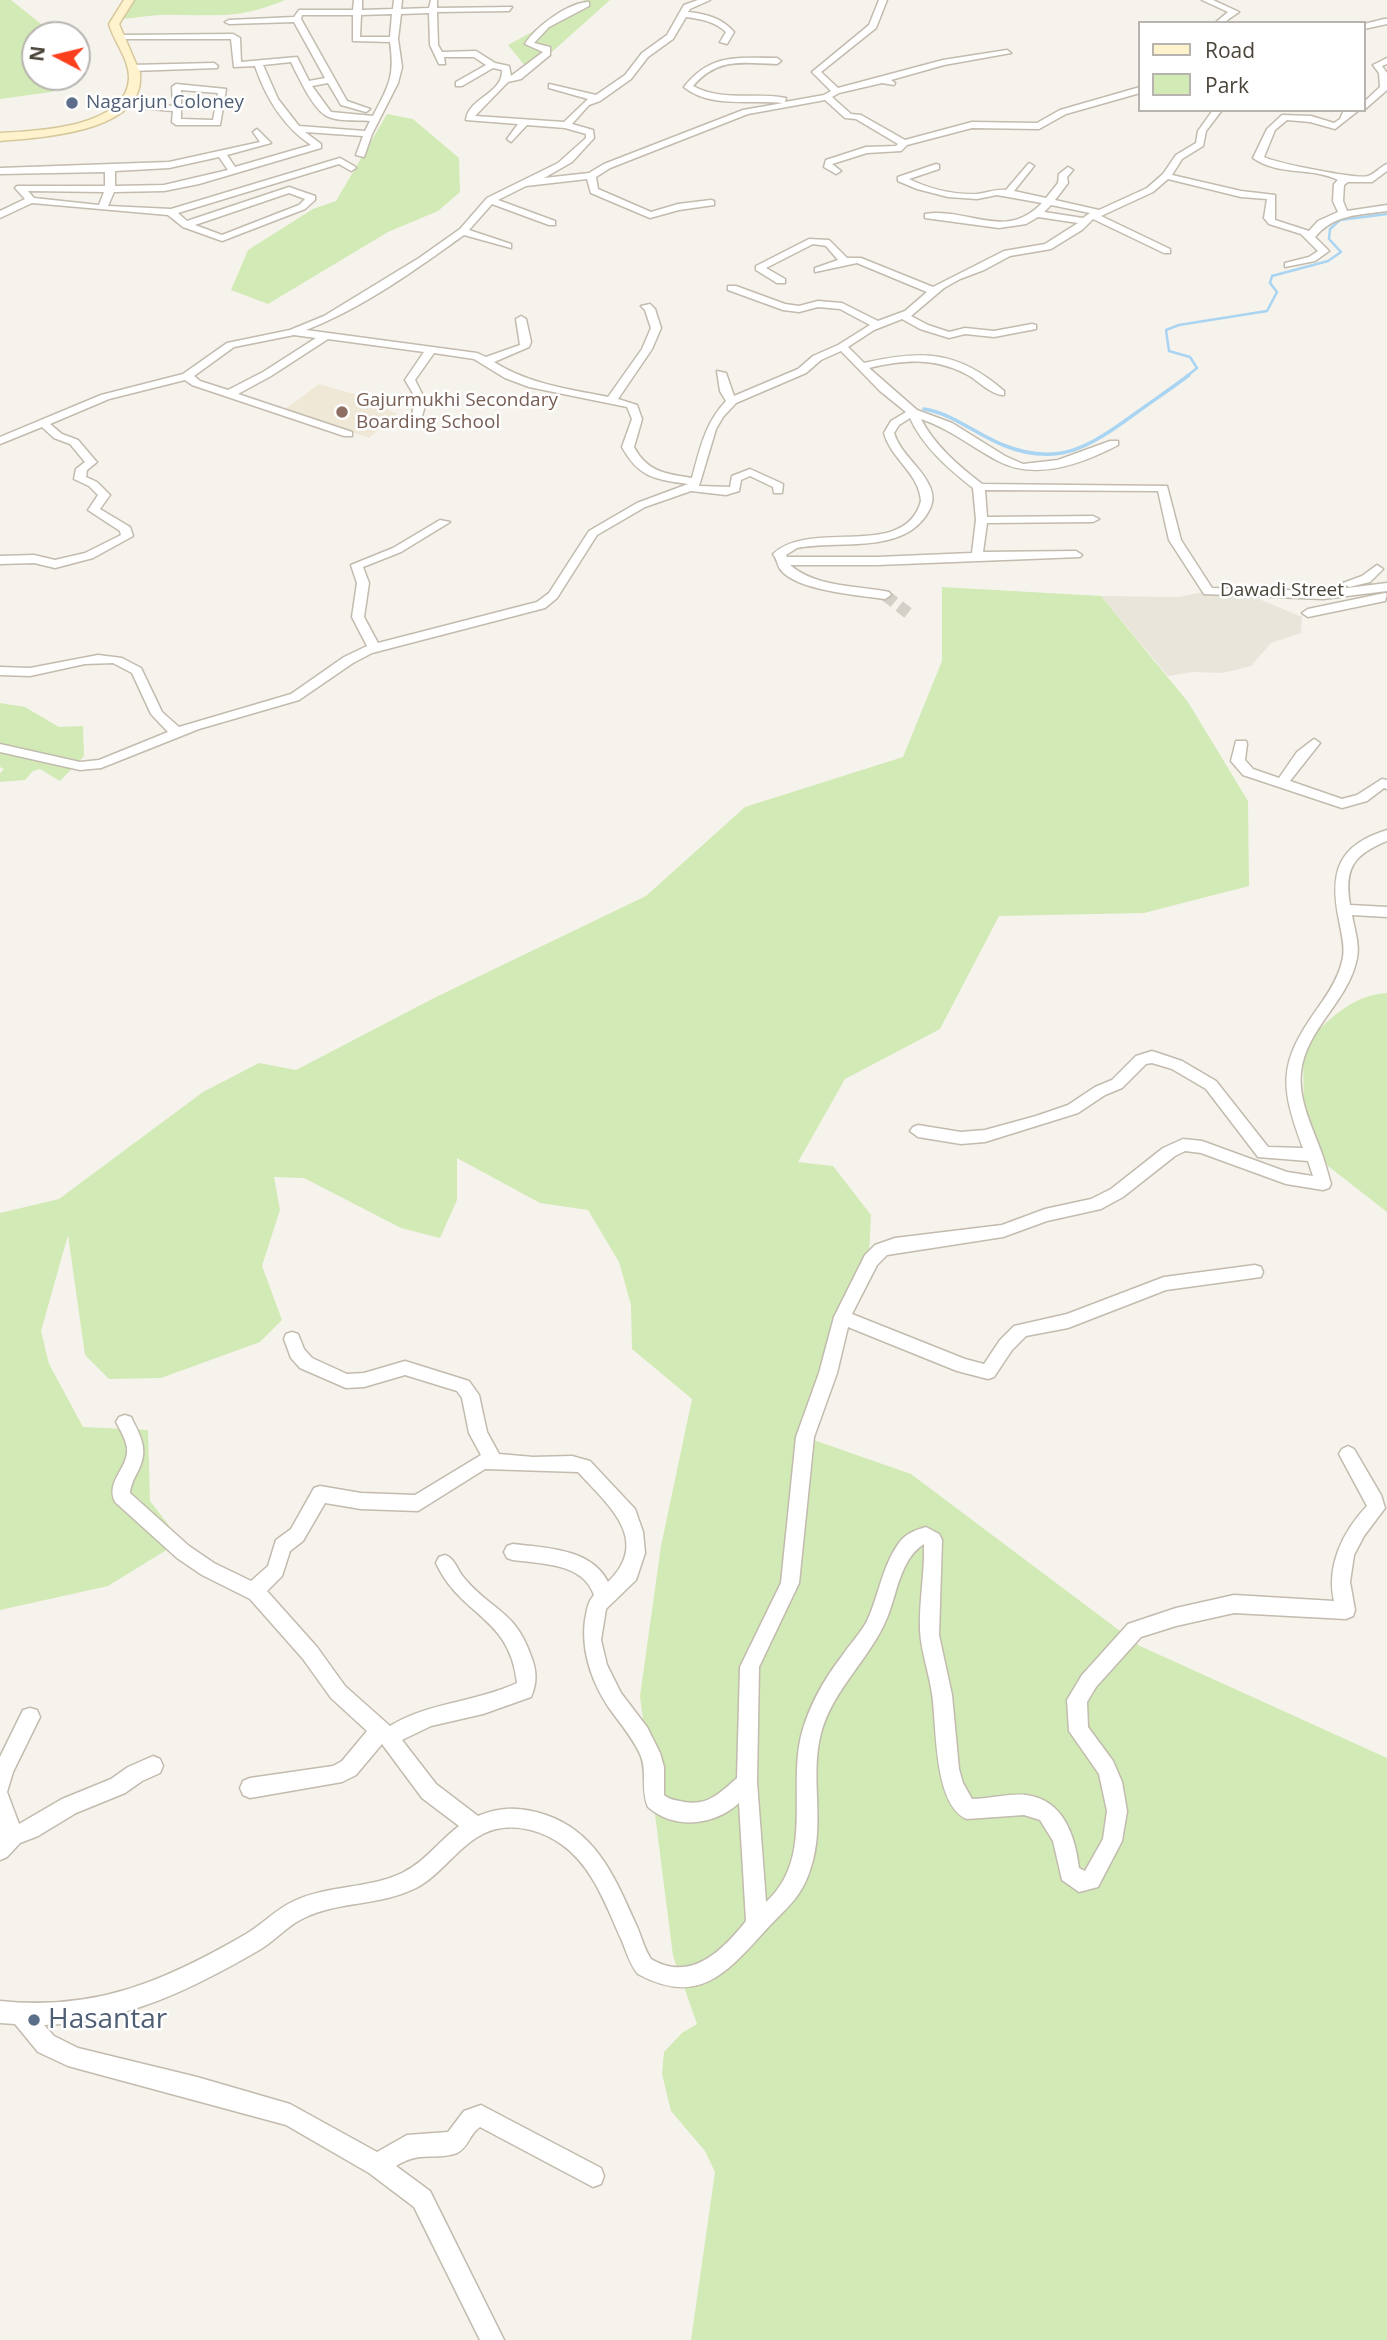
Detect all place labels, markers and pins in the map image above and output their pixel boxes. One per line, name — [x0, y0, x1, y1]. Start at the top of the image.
place label: Nagarjun Coloney — [86, 92, 244, 114]
marker: Nagarjun Coloney — [64, 95, 80, 111]
place label: Gajurmukhi Secondary Boarding School — [356, 390, 558, 434]
marker: Gajurmukhi Secondary Boarding School — [334, 404, 350, 420]
place label: Hasantar — [48, 2003, 167, 2037]
marker: Hasantar — [26, 2012, 42, 2028]

